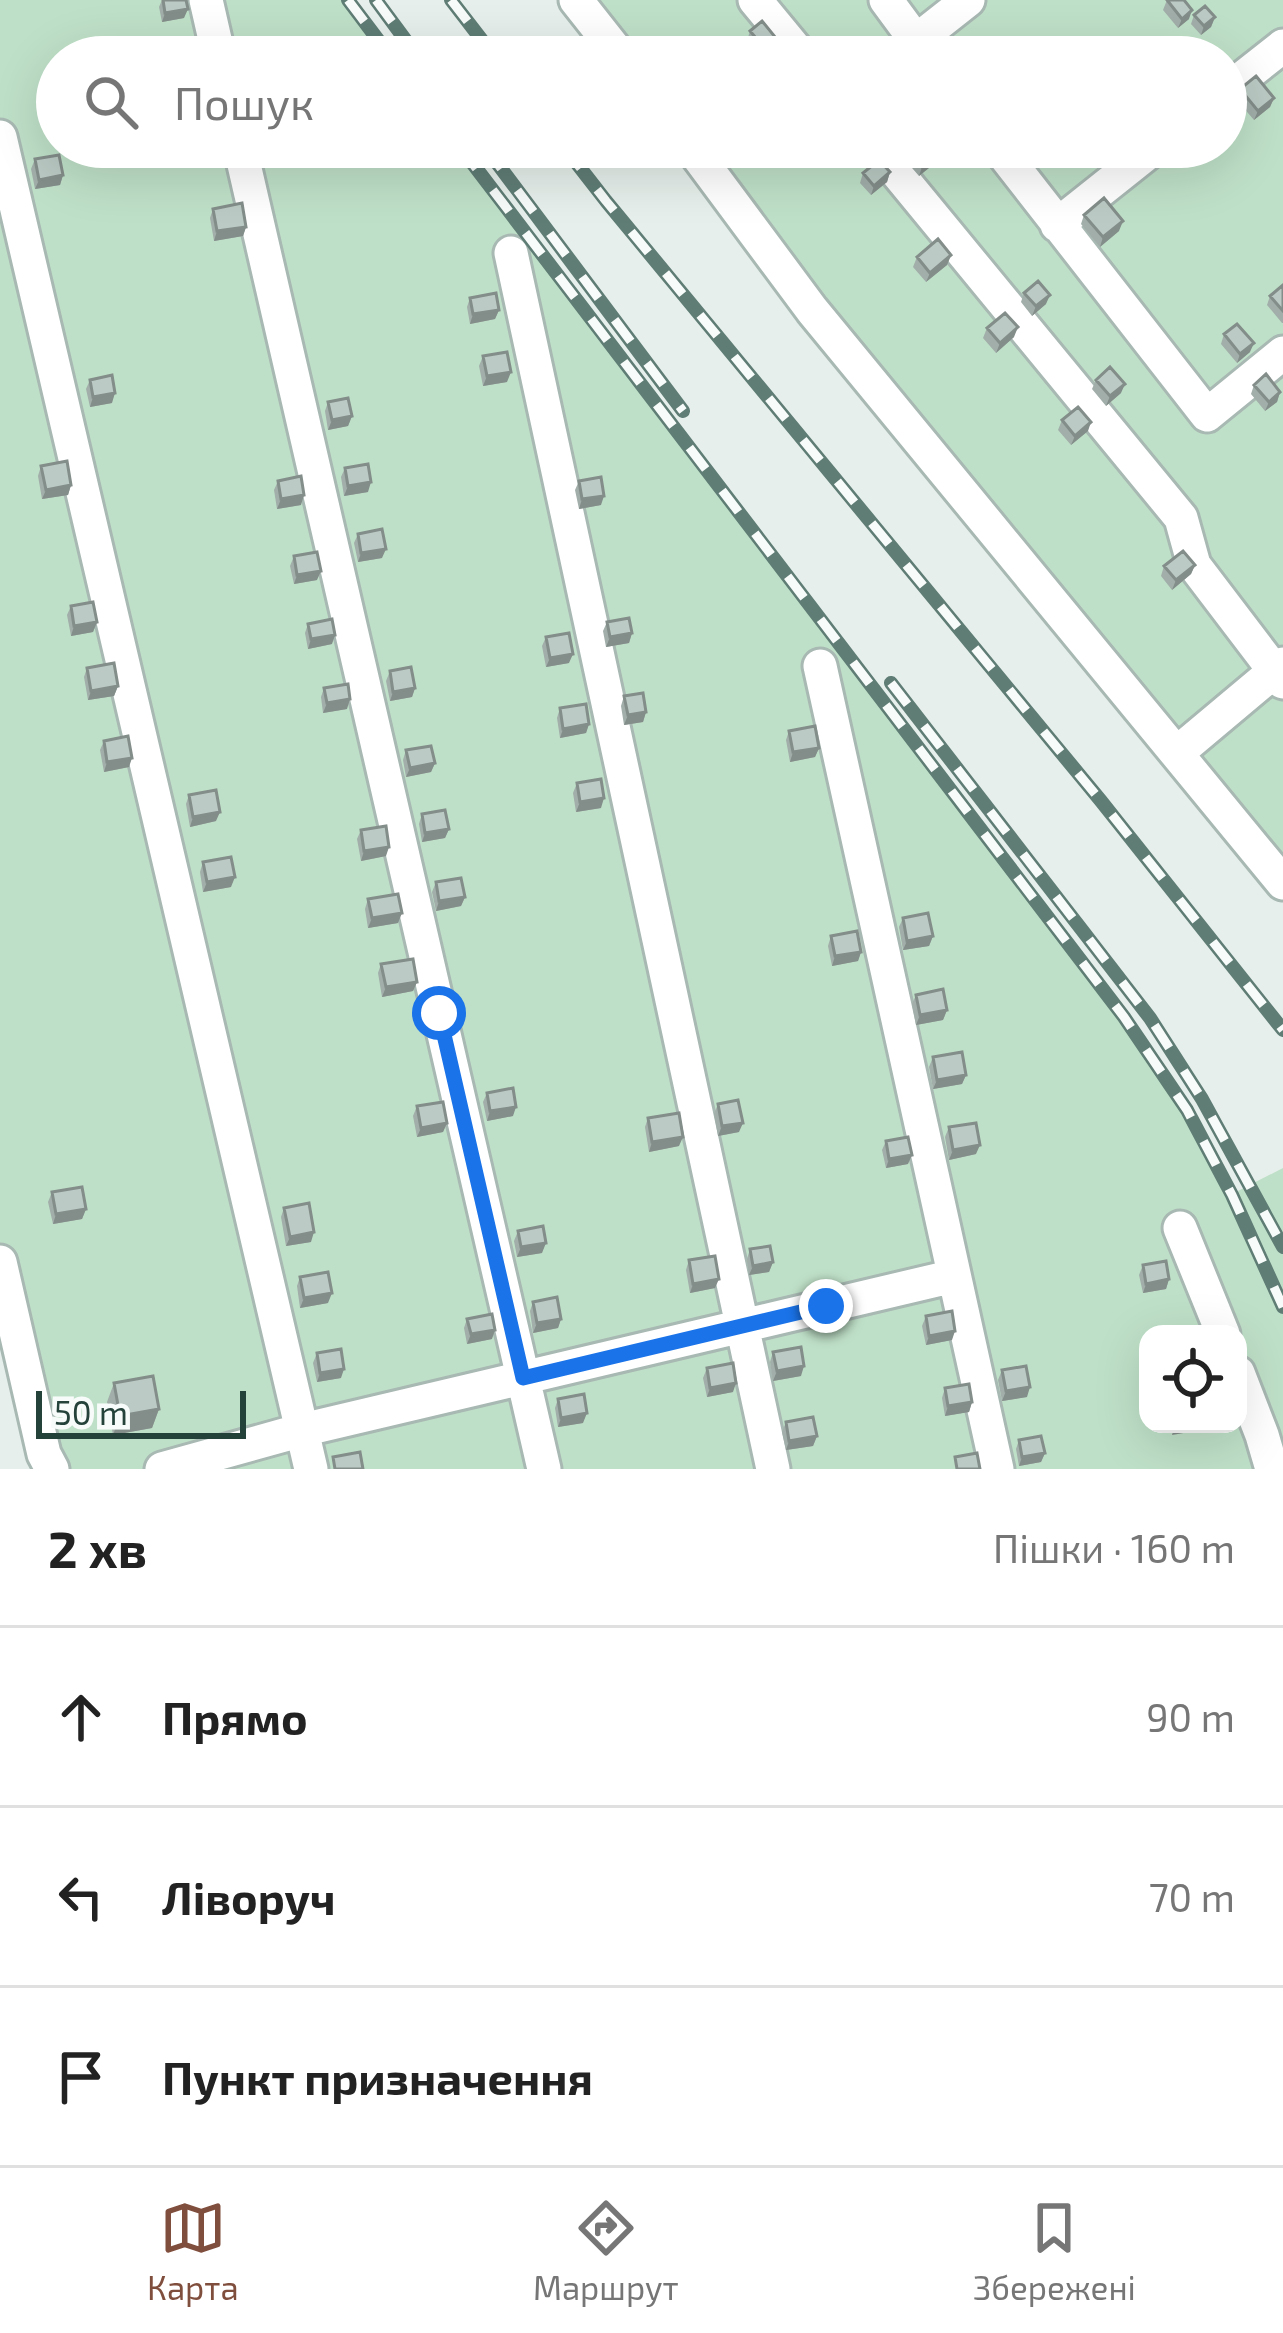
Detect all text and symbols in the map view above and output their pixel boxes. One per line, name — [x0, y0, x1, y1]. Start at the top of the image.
search box — [36, 36, 1247, 168]
icon: search — [78, 69, 144, 135]
text: Пошук — [174, 75, 314, 129]
route start — [412, 986, 466, 1040]
route end — [799, 1279, 853, 1333]
map controls — [1139, 1325, 1247, 1433]
button: locate — [1139, 1325, 1247, 1433]
scale bar — [36, 1385, 246, 1438]
text: 50 m — [54, 1392, 128, 1432]
text: 2 хв — [48, 1517, 147, 1578]
text: Пішки · 160 m — [993, 1524, 1235, 1571]
icon: ahead — [48, 1684, 114, 1750]
text: Прямо — [162, 1690, 308, 1744]
text: 90 m — [1146, 1693, 1235, 1740]
icon: left — [48, 1864, 114, 1930]
text: Ліворуч — [162, 1870, 336, 1924]
text: 70 m — [1149, 1873, 1235, 1920]
icon: arrive — [48, 2044, 114, 2110]
text: Пункт призначення — [162, 2050, 593, 2104]
tab: Карта — [147, 2195, 239, 2307]
tab: Маршрут — [533, 2195, 679, 2307]
tab: Збережені — [973, 2195, 1136, 2307]

